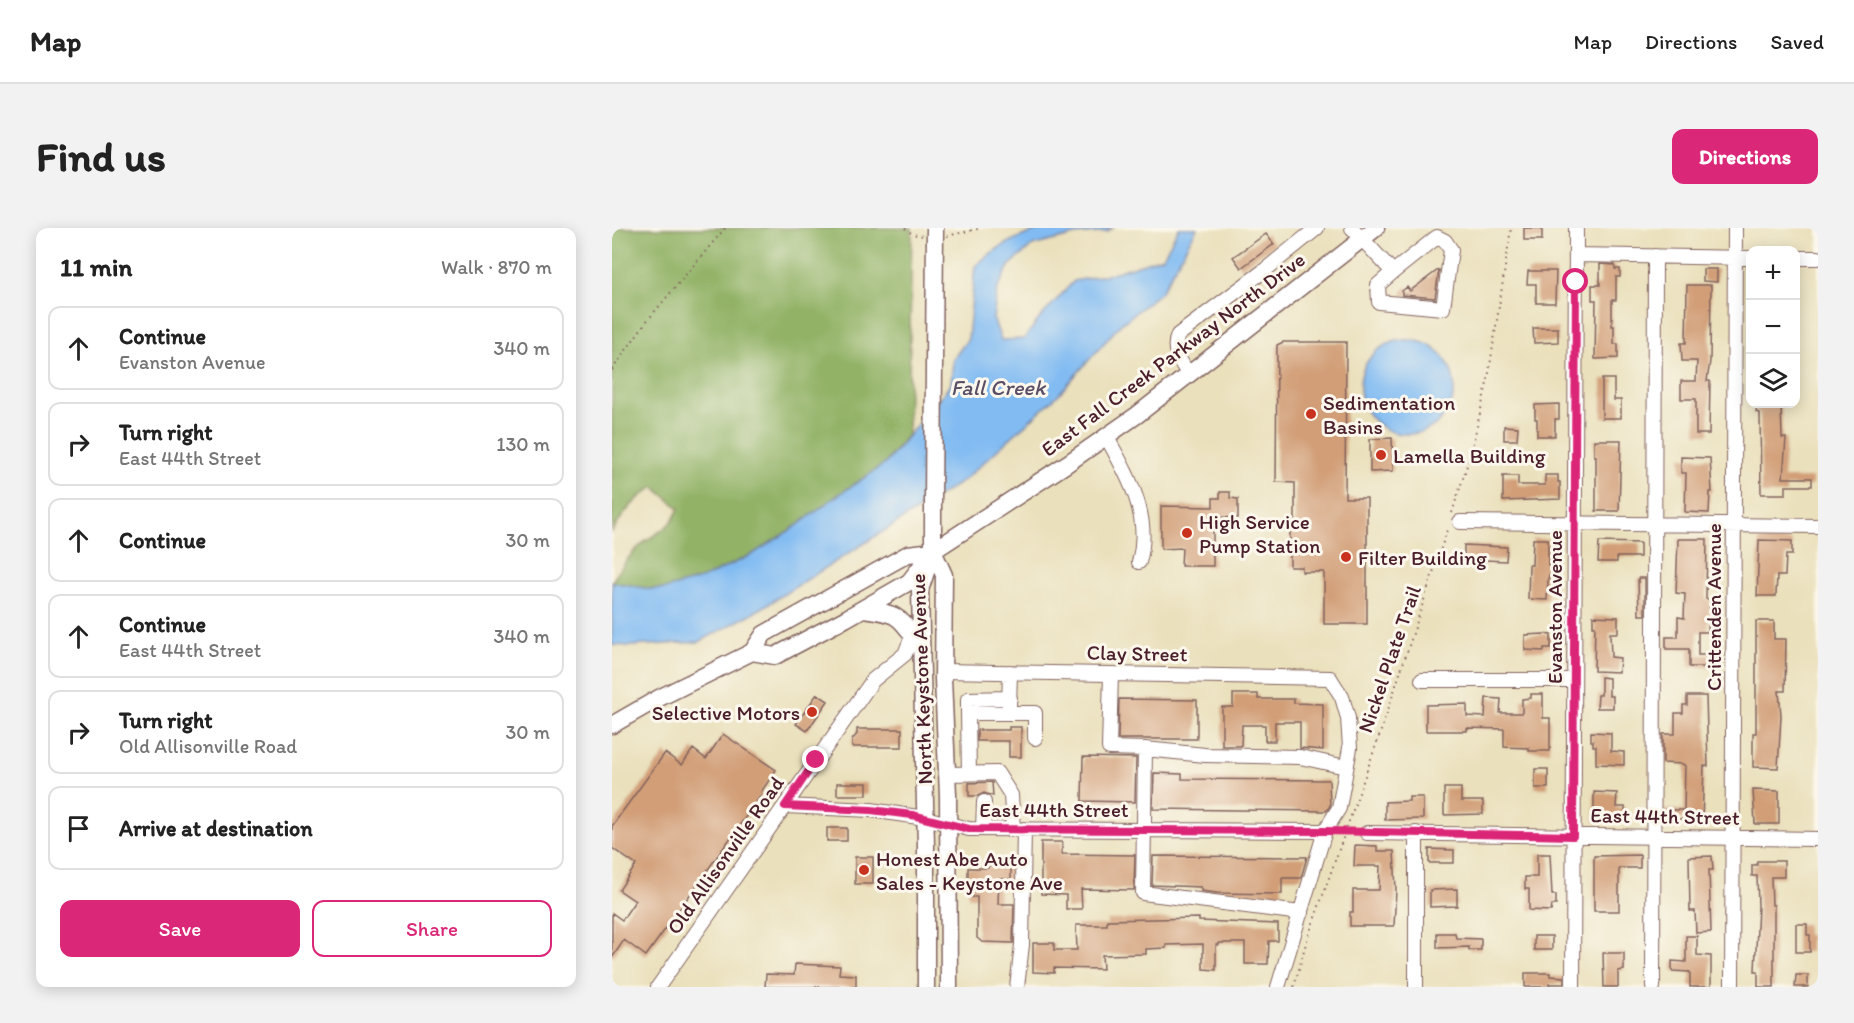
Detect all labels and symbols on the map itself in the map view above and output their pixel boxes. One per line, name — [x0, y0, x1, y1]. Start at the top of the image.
street label: East Fall Creek Parkway North Drive — [1036, 247, 1310, 461]
route start — [1562, 268, 1588, 294]
water label: Fall Creek — [951, 374, 1047, 401]
place label: Sedimentation Basins — [1323, 390, 1455, 439]
marker: Sedimentation Basins — [1304, 407, 1318, 421]
place label: Lamella Building — [1393, 443, 1546, 468]
marker: Lamella Building — [1374, 448, 1388, 462]
place label: High Service Pump Station — [1199, 509, 1321, 558]
street label: Crittenden Avenue — [1701, 523, 1726, 691]
marker: High Service Pump Station — [1180, 526, 1194, 540]
street label: Evanston Avenue — [1542, 530, 1567, 684]
place label: Filter Building — [1358, 545, 1487, 570]
marker: Filter Building — [1339, 550, 1353, 564]
street label: North Keystone Avenue — [905, 573, 937, 785]
street label: Nickel Plate Trail — [1352, 582, 1426, 736]
street label: Clay Street — [1086, 640, 1188, 666]
place label: Selective Motors — [652, 700, 800, 725]
marker: Selective Motors — [805, 705, 819, 719]
route end — [802, 746, 828, 772]
street label: Old Allisonville Road — [661, 771, 789, 939]
street label: East 44th Street — [979, 797, 1129, 822]
street label: East 44th Street — [1590, 802, 1740, 830]
place label: Honest Abe Auto Sales - Keystone Ave — [876, 846, 1063, 895]
marker: Honest Abe Auto Sales - Keystone Ave — [857, 863, 871, 877]

